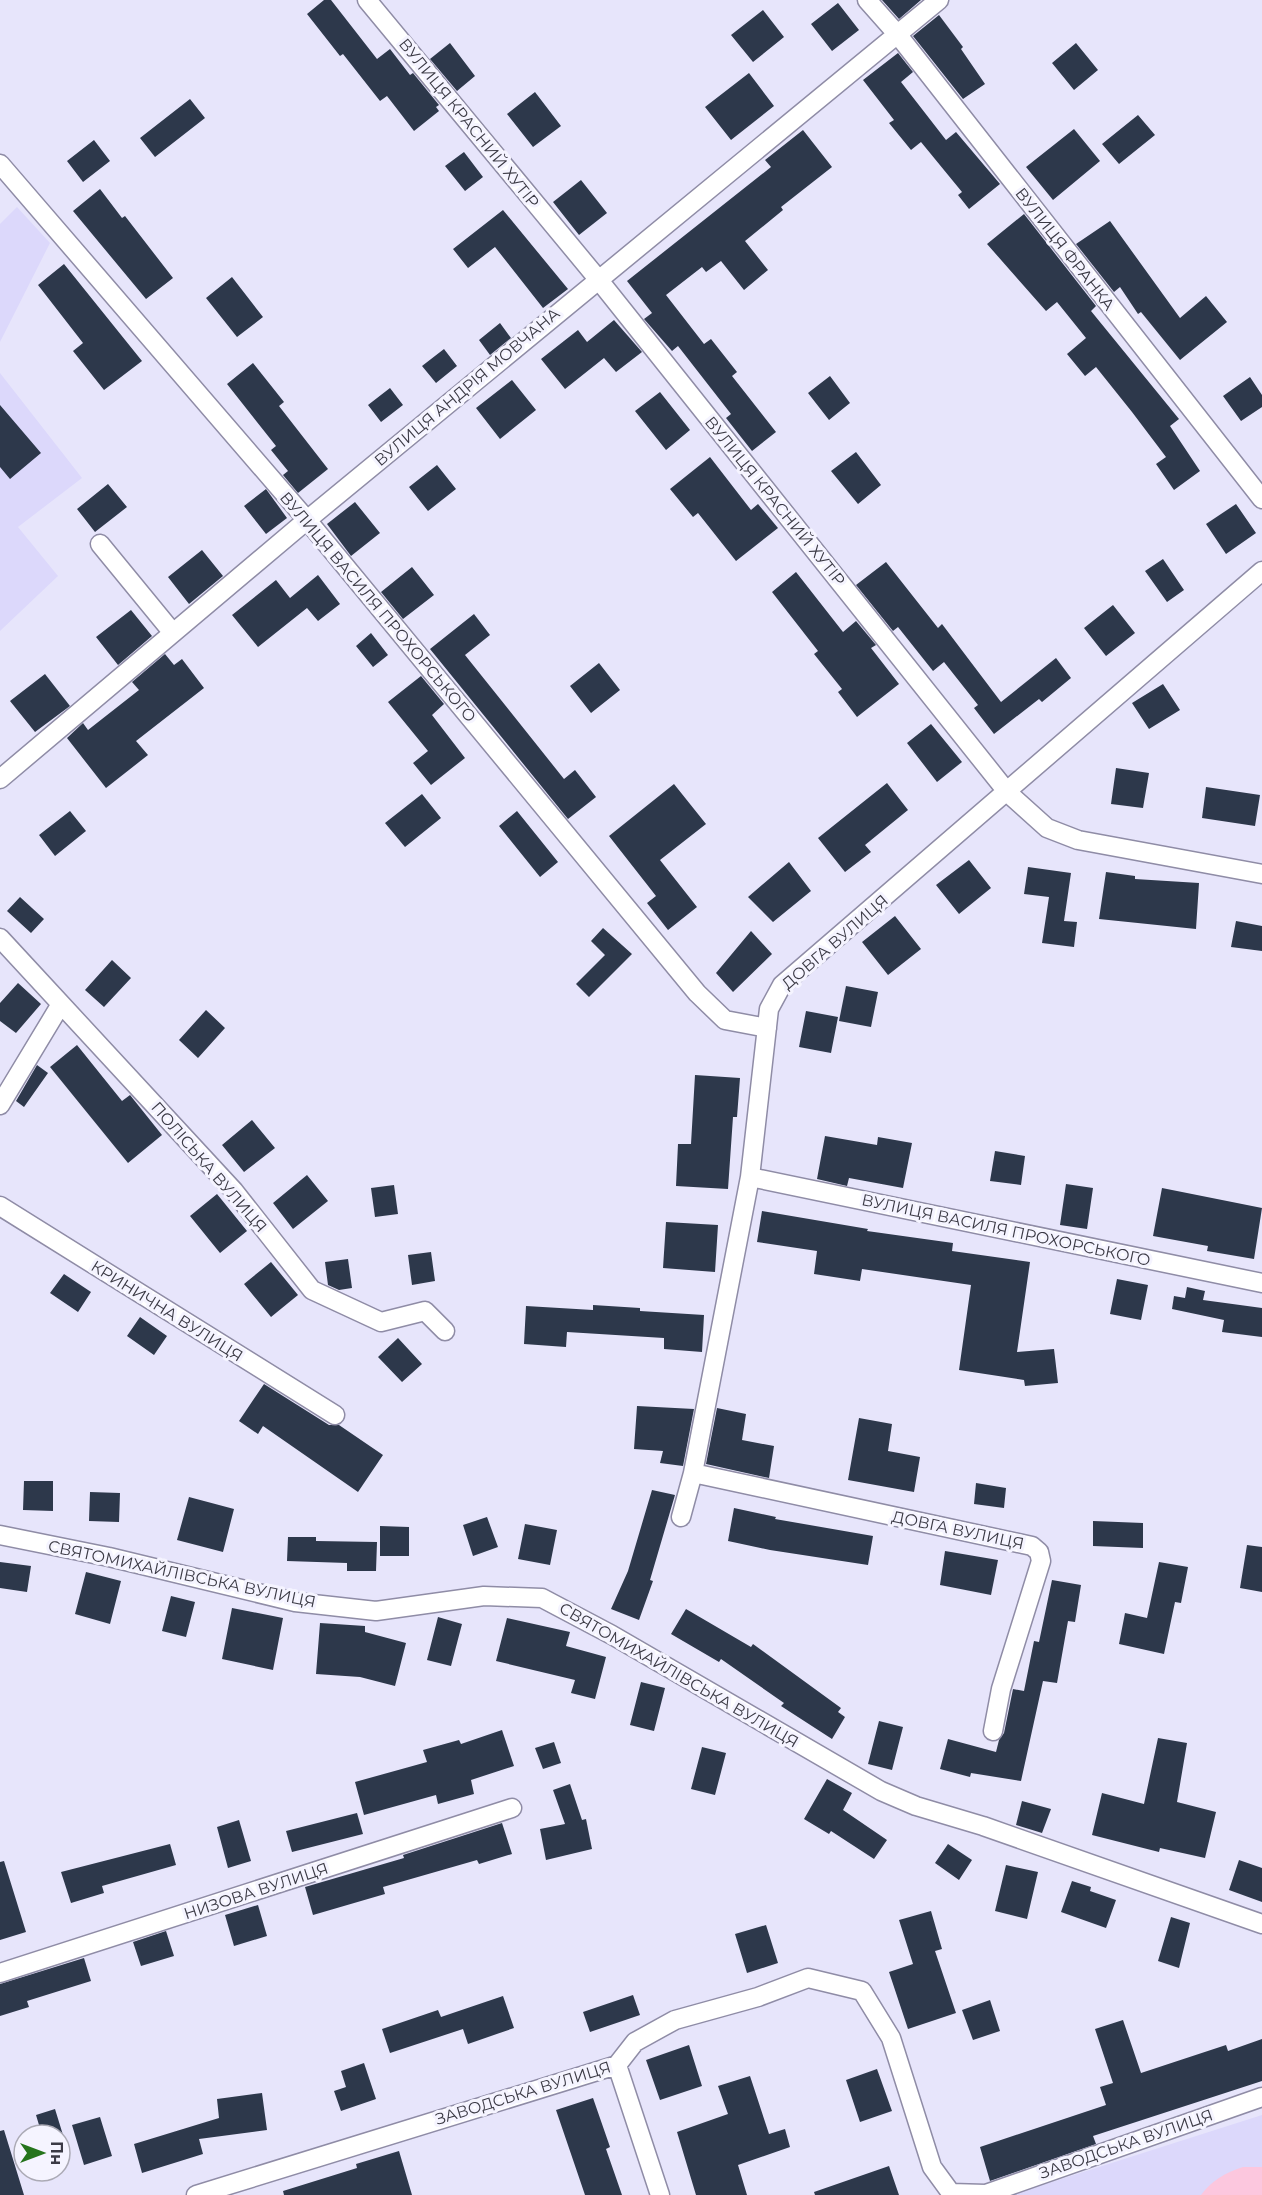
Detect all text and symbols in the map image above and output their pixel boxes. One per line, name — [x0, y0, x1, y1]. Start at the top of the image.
street label: ВУЛИЦЯ КРАСНИЙ ХУТІР — [395, 35, 543, 211]
street label: ВУЛИЦЯ ФРАНКА — [1011, 184, 1119, 314]
street label: ВУЛИЦЯ АНДРІЯ МОВЧАНА — [371, 304, 564, 470]
street label: ВУЛИЦЯ КРАСНИЙ ХУТІР — [701, 413, 849, 589]
street label: ВУЛИЦЯ ВАСИЛЯ ПРОХОРСЬКОГО — [276, 488, 480, 726]
street label: ДОВГА ВУЛИЦЯ — [778, 891, 892, 993]
street label: ПОЛІСЬКА ВУЛИЦЯ — [147, 1098, 271, 1236]
street label: ВУЛИЦЯ ВАСИЛЯ ПРОХОРСЬКОГО — [860, 1190, 1152, 1270]
street label: КРИНИЧНА ВУЛИЦЯ — [88, 1256, 246, 1366]
street label: ДОВГА ВУЛИЦЯ — [890, 1507, 1026, 1553]
street label: СВЯТОМИХАЙЛІВСЬКА ВУЛИЦЯ — [46, 1536, 318, 1612]
street label: СВЯТОМИХАЙЛІВСЬКА ВУЛИЦЯ — [556, 1599, 802, 1751]
street label: НИЗОВА ВУЛИЦЯ — [181, 1859, 331, 1923]
street label: ЗАВОДСЬКА ВУЛИЦЯ — [433, 2057, 613, 2129]
street label: ЗАВОДСЬКА ВУЛИЦЯ — [1037, 2105, 1215, 2183]
north arrow — [12, 2123, 72, 2183]
text: Пн — [47, 2141, 66, 2165]

